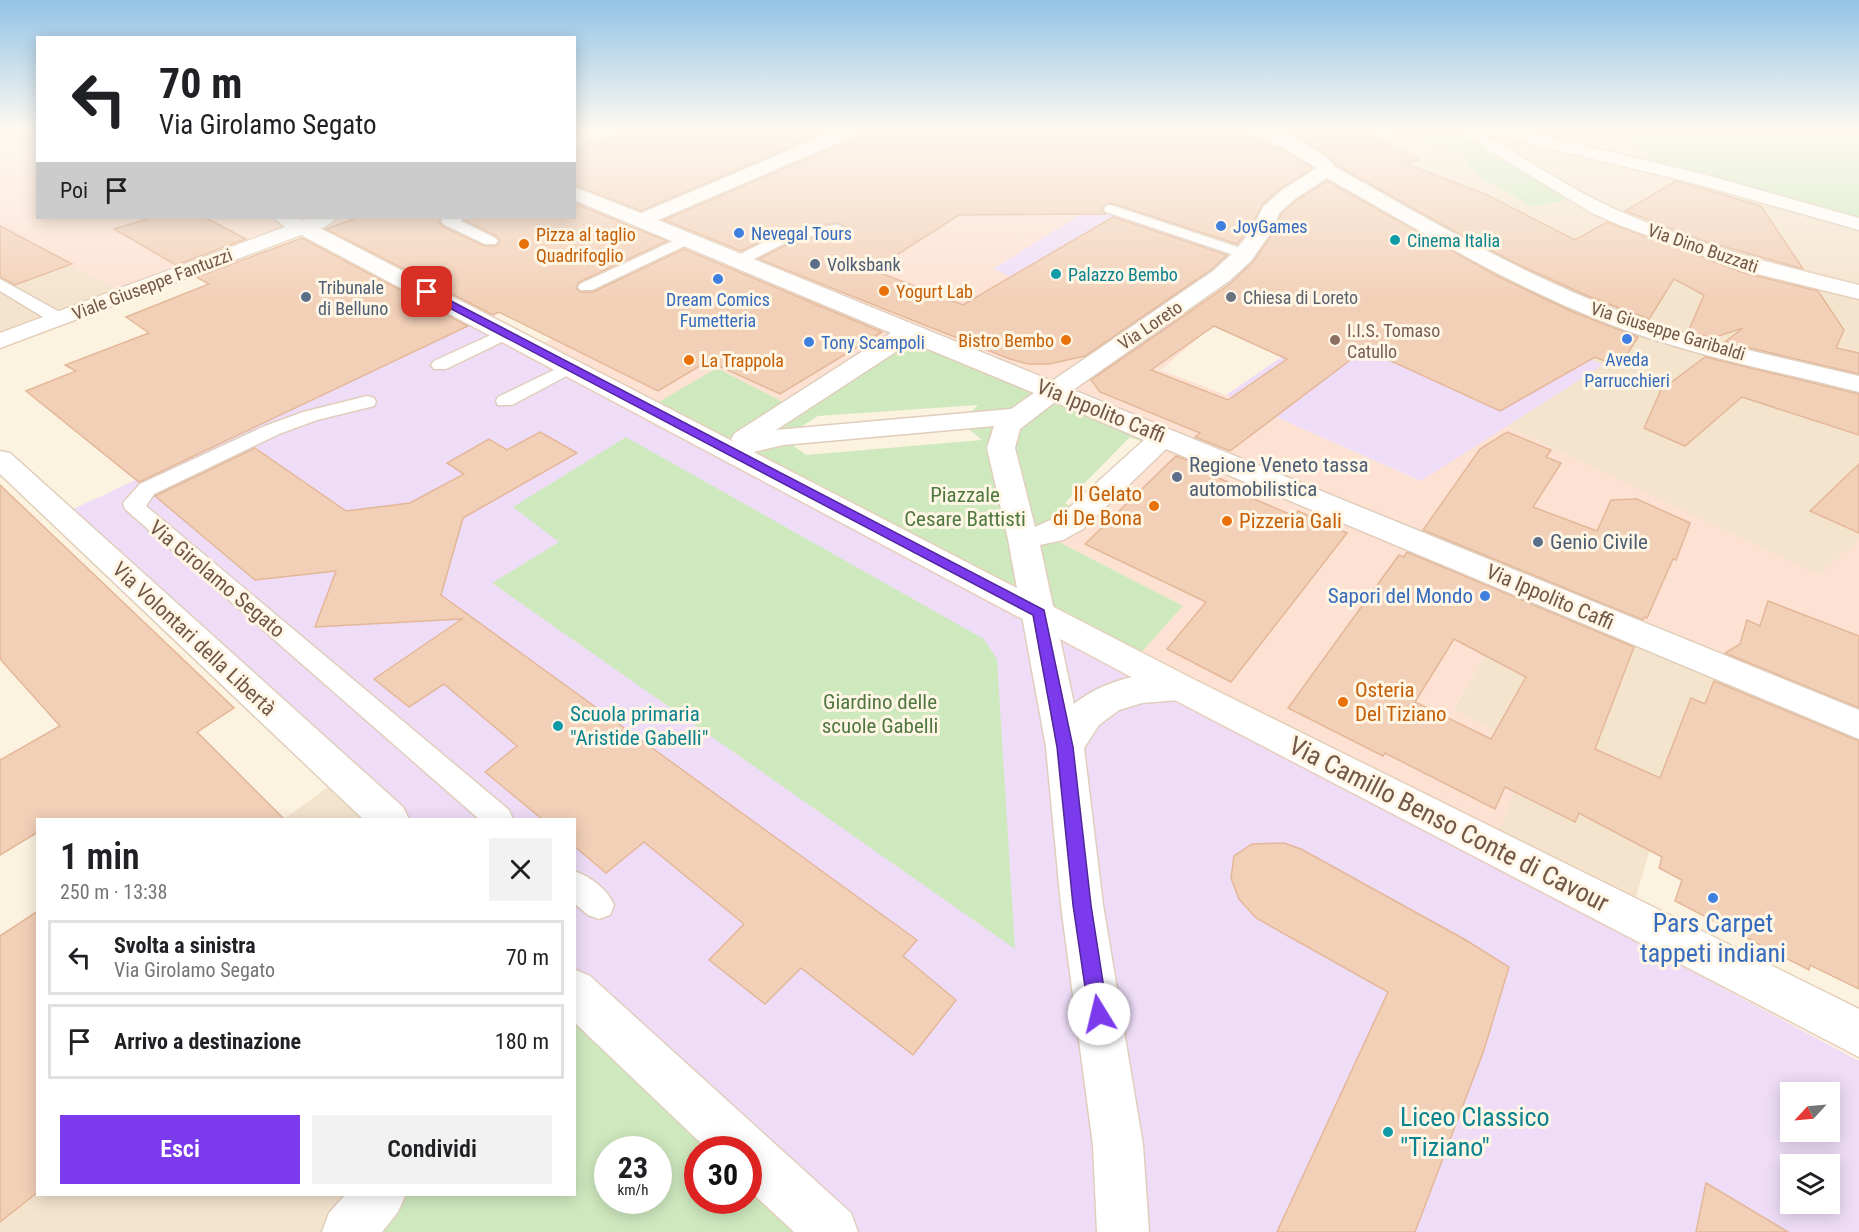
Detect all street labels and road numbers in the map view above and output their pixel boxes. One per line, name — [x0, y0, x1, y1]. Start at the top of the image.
street label: Via Dino Buzzati — [1645, 219, 1761, 277]
street label: Viale Giuseppe Fantuzzi — [69, 244, 235, 324]
street label: Via Loreto — [1114, 296, 1186, 354]
street label: Via Giuseppe Garibaldi — [1588, 297, 1748, 365]
street label: Via Ippolito Caffi — [1033, 374, 1169, 448]
street label: Via Girolamo Segato — [144, 515, 290, 643]
street label: Via Volontari della Libertà — [108, 557, 280, 721]
street label: Via Ippolito Caffi — [1482, 559, 1618, 635]
street label: Via Camillo Benso Conte di Cavour — [1284, 730, 1614, 918]

